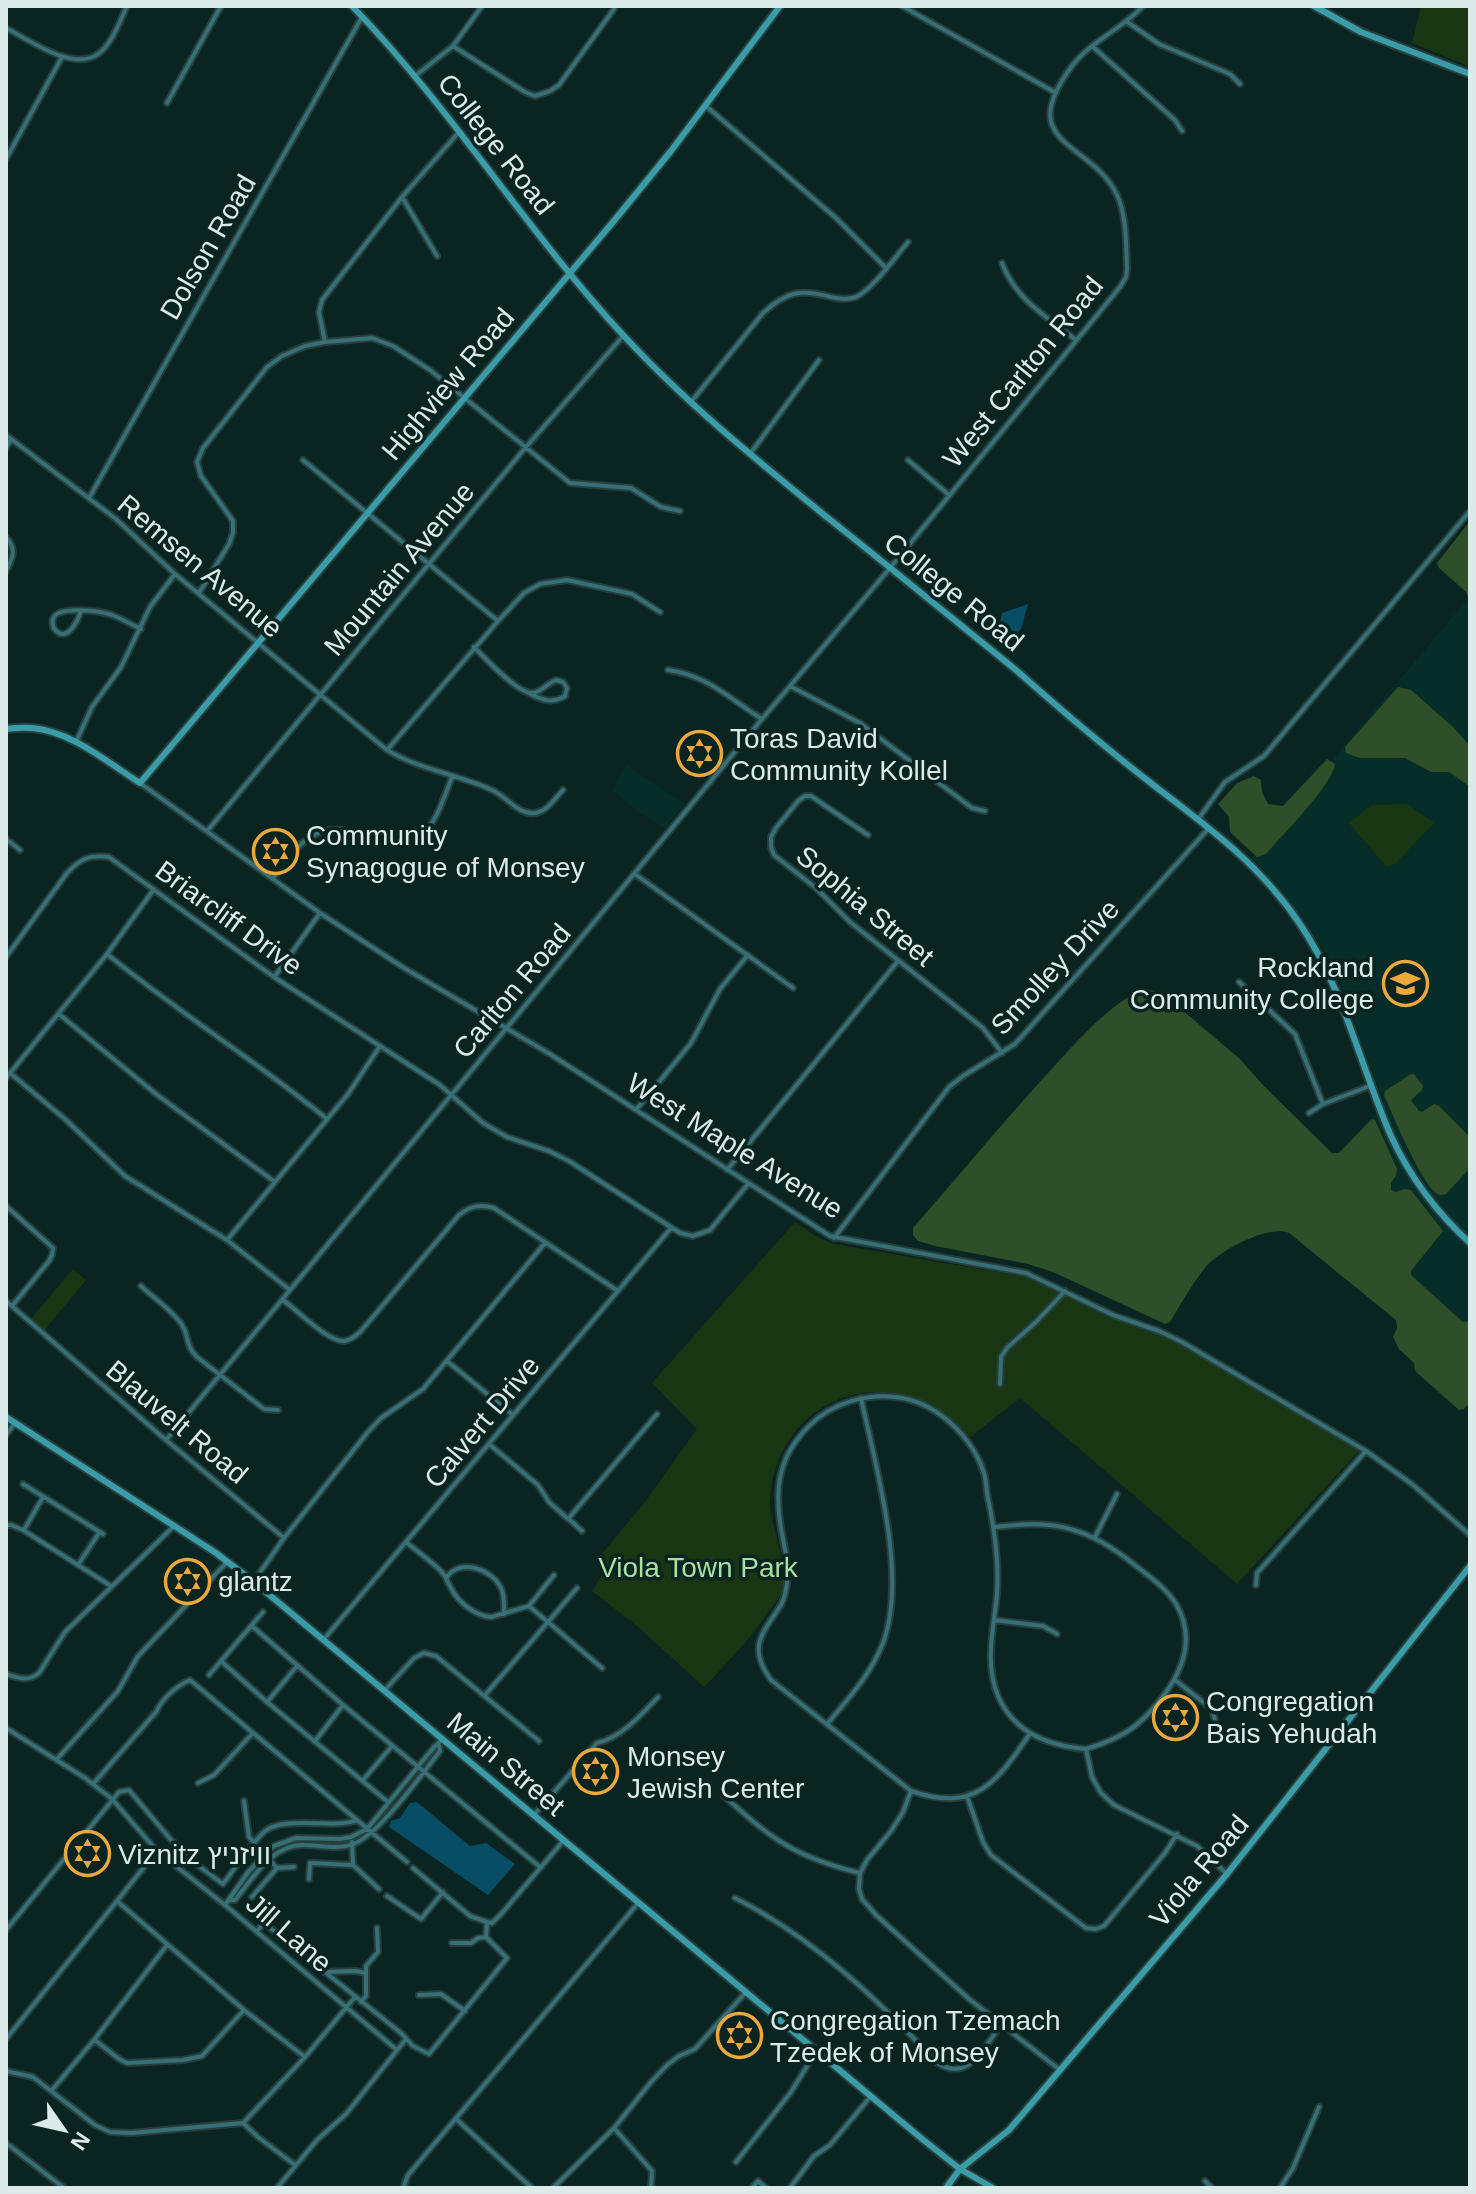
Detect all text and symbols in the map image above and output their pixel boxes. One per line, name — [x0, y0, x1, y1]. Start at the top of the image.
street label: College Road — [432, 68, 560, 220]
street label: Dolson Road — [154, 169, 262, 325]
street label: West Carlton Road — [937, 271, 1109, 473]
street label: Highview Road — [376, 302, 520, 466]
street label: Mountain Avenue — [318, 476, 480, 662]
street label: Remsen Avenue — [112, 488, 288, 644]
street label: College Road — [878, 527, 1030, 657]
place label: Toras David Community Kollel — [730, 723, 948, 786]
synagogue icon: Toras David Community Kollel — [675, 730, 723, 778]
place label: Community Synagogue of Monsey — [306, 820, 585, 883]
synagogue icon: Community Synagogue of Monsey — [251, 827, 299, 875]
street label: Sophia Street — [790, 840, 940, 973]
street label: Briarcliff Drive — [150, 854, 308, 982]
street label: Smolley Drive — [985, 893, 1125, 1041]
street label: Carlton Road — [447, 918, 577, 1064]
place label: Rockland Community College — [1130, 952, 1374, 1015]
school or university icon: Rockland Community College — [1381, 959, 1429, 1007]
street label: West Maple Avenue — [622, 1067, 848, 1225]
street label: Calvert Drive — [418, 1350, 546, 1494]
street label: Blauvelt Road — [100, 1354, 254, 1490]
park label: Viola Town Park — [598, 1552, 799, 1583]
synagogue icon: glantz — [163, 1557, 211, 1605]
place label: glantz — [218, 1566, 293, 1597]
place label: Congregation Bais Yehudah — [1206, 1686, 1377, 1749]
synagogue icon: Congregation Bais Yehudah — [1151, 1693, 1199, 1741]
street label: Main Street — [441, 1706, 571, 1822]
place label: Monsey Jewish Center — [627, 1741, 804, 1804]
synagogue icon: Monsey Jewish Center — [572, 1748, 620, 1796]
street label: Viola Road — [1143, 1809, 1255, 1933]
synagogue icon: Viznitz וויזניץ — [63, 1830, 111, 1878]
place label: Viznitz וויזניץ — [118, 1839, 271, 1870]
street label: Jill Lane — [240, 1888, 338, 1978]
place label: Congregation Tzemach Tzedek of Monsey — [770, 2005, 1061, 2068]
synagogue icon: Congregation Tzemach Tzedek of Monsey — [715, 2012, 763, 2060]
north arrow — [24, 2090, 104, 2170]
text: N — [65, 2127, 95, 2154]

